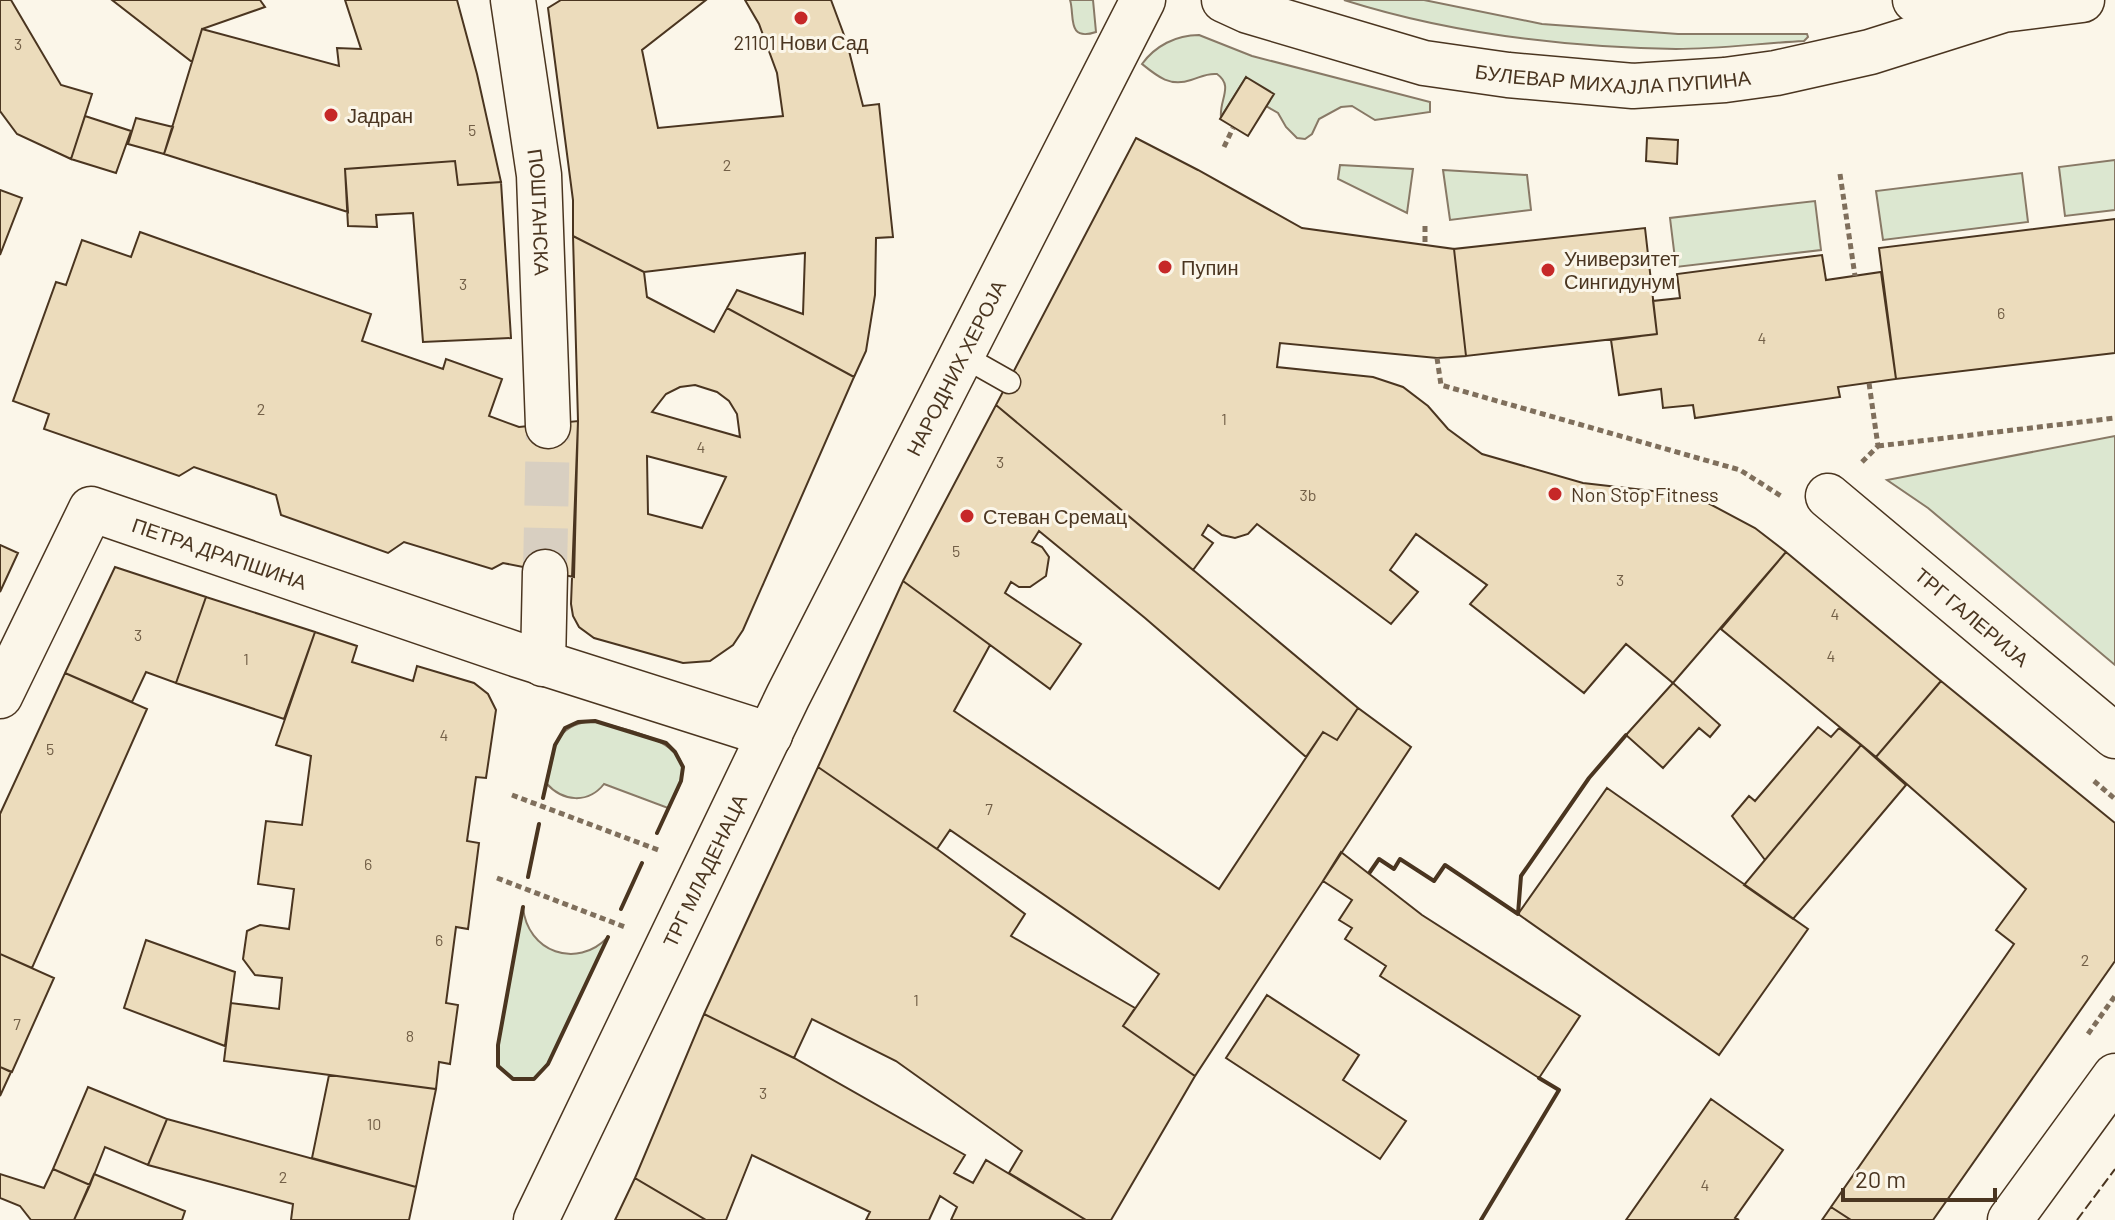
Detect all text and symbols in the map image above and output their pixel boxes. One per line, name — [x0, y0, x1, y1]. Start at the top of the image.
marker: 21101 Нови Сад — [792, 9, 810, 27]
place label: 21101 Нови Сад — [733, 30, 869, 54]
house number: 3 — [14, 34, 22, 53]
street label: БУЛЕВАР МИХАЈЛА ПУПИНА — [1474, 58, 1753, 98]
place label: Јадран — [347, 103, 413, 127]
marker: Јадран — [322, 106, 340, 124]
house number: 5 — [468, 120, 476, 139]
street label: ПОШТАНСКА — [523, 147, 555, 277]
house number: 2 — [723, 155, 731, 174]
place label: Универзитет Сингидунум — [1564, 246, 1679, 293]
place label: Пупин — [1181, 255, 1238, 279]
marker: Пупин — [1156, 258, 1174, 276]
marker: Универзитет Сингидунум — [1539, 261, 1557, 279]
house number: 3 — [459, 274, 467, 293]
street label: НАРОДНИХ ХЕРОЈА — [901, 275, 1011, 460]
house number: 6 — [1997, 303, 2005, 322]
house number: 4 — [1758, 328, 1766, 347]
house number: 2 — [257, 399, 265, 418]
house number: 1 — [1221, 409, 1227, 428]
house number: 4 — [697, 437, 705, 456]
house number: 3 — [996, 452, 1004, 471]
place label: Non Stop Fitness — [1571, 482, 1719, 506]
house number: 3b — [1300, 485, 1316, 504]
marker: Non Stop Fitness — [1546, 485, 1564, 503]
place label: Стеван Сремац — [983, 504, 1127, 528]
marker: Стеван Сремац — [958, 507, 976, 525]
street label: ПЕТРА ДРАПШИНА — [129, 512, 311, 594]
house number: 5 — [952, 541, 960, 560]
street label: ТРГ ГАЛЕРИЈА — [1910, 562, 2035, 672]
house number: 3 — [1616, 570, 1624, 589]
house number: 4 — [1831, 604, 1839, 623]
house number: 3 — [134, 625, 142, 644]
house number: 4 — [1827, 646, 1835, 665]
house number: 1 — [243, 649, 249, 668]
house number: 4 — [440, 725, 448, 744]
house number: 5 — [46, 739, 54, 758]
street label: ТРГ МЛАДЕНАЦА — [657, 789, 751, 951]
house number: 7 — [985, 799, 993, 818]
house number: 6 — [364, 854, 372, 873]
house number: 6 — [435, 930, 443, 949]
house number: 2 — [2081, 950, 2089, 969]
house number: 1 — [913, 990, 919, 1009]
house number: 7 — [13, 1014, 21, 1033]
house number: 8 — [406, 1026, 414, 1045]
house number: 3 — [759, 1083, 767, 1102]
house number: 10 — [367, 1114, 381, 1133]
scale bar — [1843, 1152, 1995, 1202]
text: 20 m — [1855, 1164, 1906, 1193]
house number: 2 — [279, 1167, 287, 1186]
house number: 4 — [1701, 1175, 1709, 1194]

